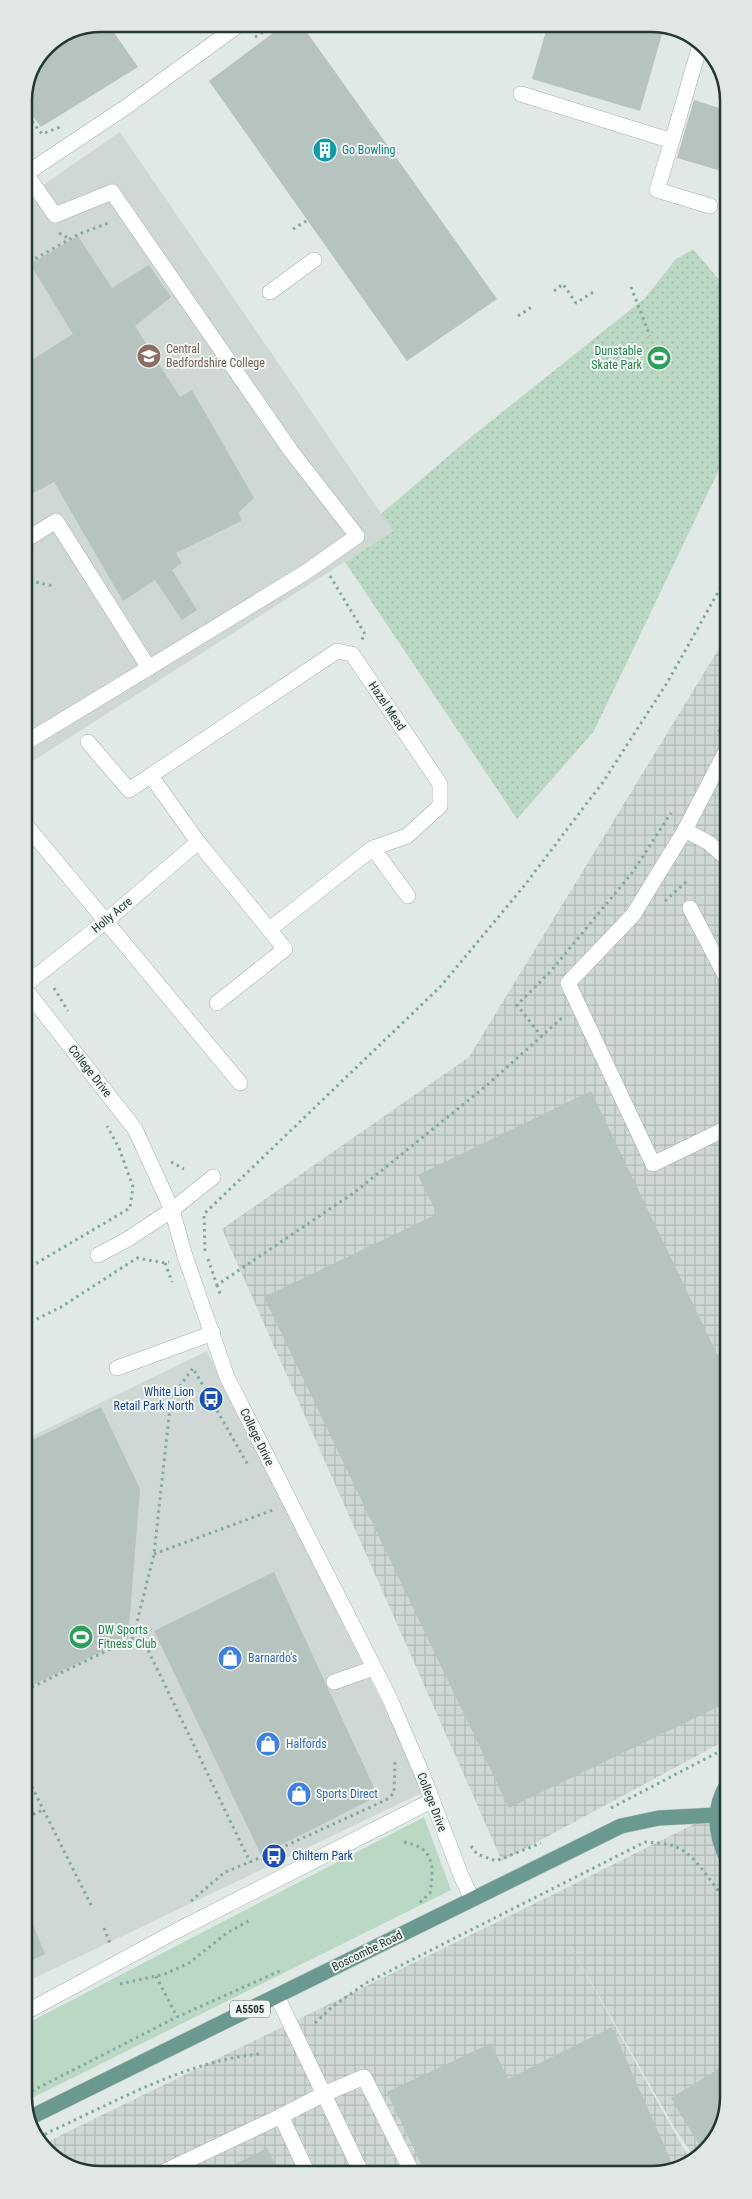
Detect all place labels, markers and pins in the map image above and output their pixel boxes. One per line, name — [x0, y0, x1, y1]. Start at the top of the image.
building icon: Go Bowling — [312, 137, 338, 163]
place label: Go Bowling — [342, 143, 396, 157]
place label: Central Bedfordshire College — [166, 342, 265, 370]
school or university icon: Central Bedfordshire College — [136, 343, 162, 369]
place label: Dunstable Skate Park — [591, 344, 643, 372]
sports icon: Dunstable Skate Park — [646, 345, 672, 371]
place label: White Lion Retail Park North — [114, 1385, 194, 1413]
bus stop icon: White Lion Retail Park North — [198, 1386, 224, 1412]
place label: DW Sports Fitness Club — [98, 1623, 157, 1651]
sports icon: DW Sports Fitness Club — [68, 1624, 94, 1650]
shop icon: Barnardo's — [217, 1645, 243, 1671]
place label: Barnardo's — [248, 1651, 297, 1665]
shop icon: Halfords — [255, 1731, 281, 1757]
place label: Halfords — [286, 1737, 327, 1751]
shop icon: Sports Direct — [286, 1781, 312, 1807]
place label: Sports Direct — [316, 1787, 378, 1801]
bus stop icon: Chiltern Park — [261, 1843, 287, 1869]
place label: Chiltern Park — [292, 1849, 353, 1863]

